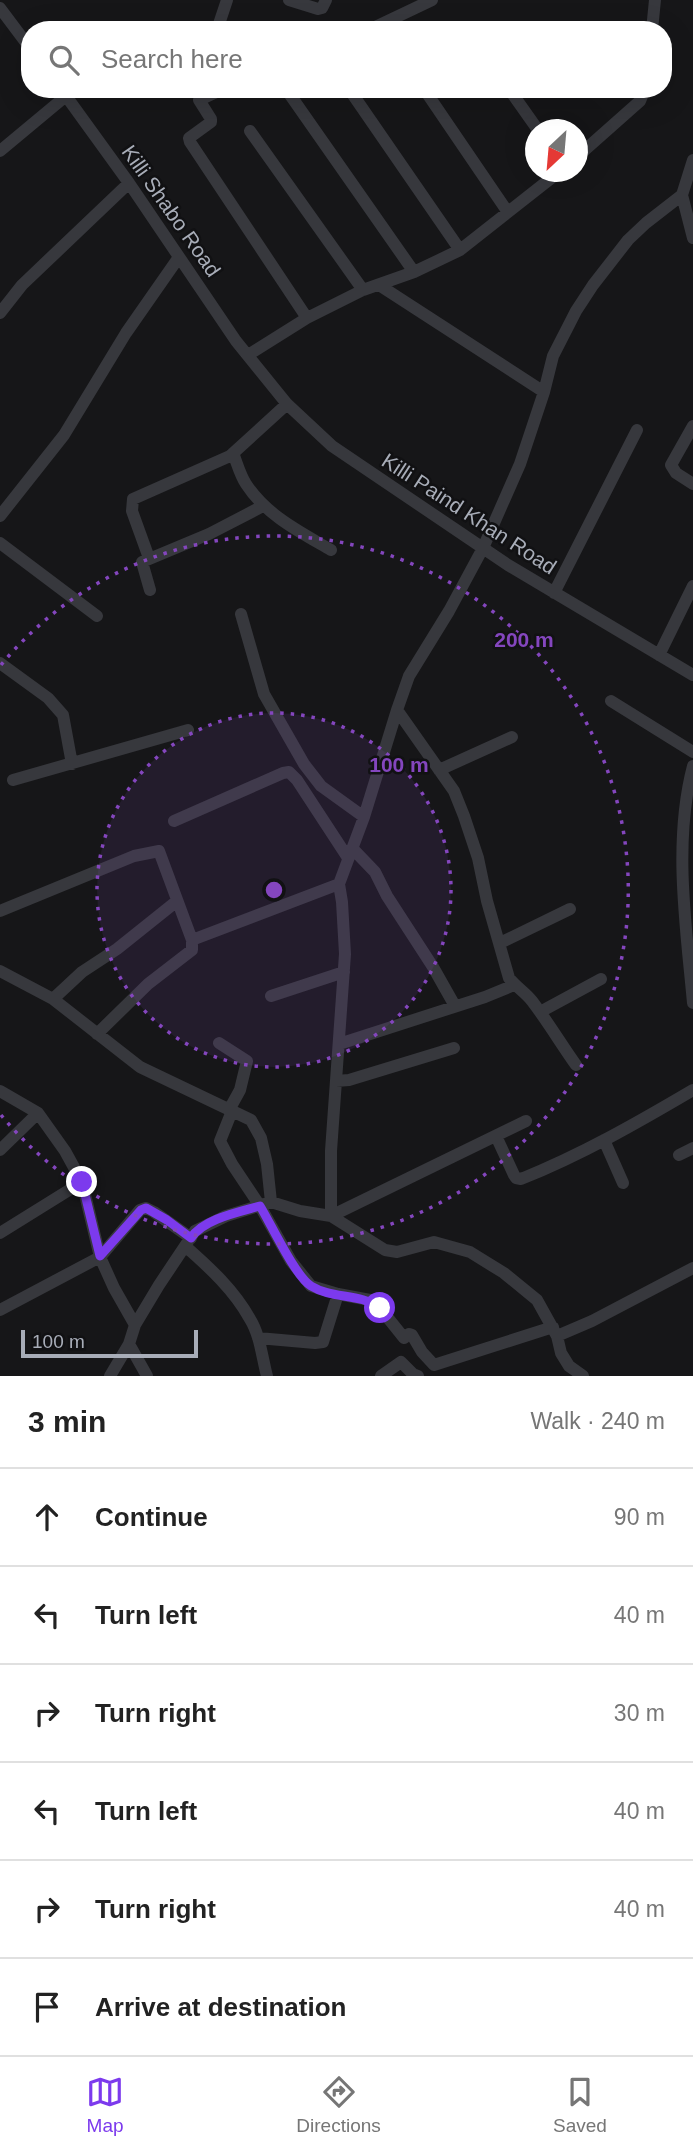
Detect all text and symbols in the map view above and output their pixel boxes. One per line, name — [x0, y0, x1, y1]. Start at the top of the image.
search box — [21, 21, 672, 98]
icon: search — [45, 41, 83, 79]
text: Search here — [101, 44, 243, 74]
north arrow — [525, 119, 588, 182]
street label: Killi Shabo Road — [117, 141, 225, 281]
street label: Killi Paind Khan Road — [378, 449, 561, 579]
text: 200 m — [494, 628, 554, 651]
text: 100 m — [369, 753, 429, 776]
centre of rings — [262, 878, 286, 902]
route end — [66, 1166, 97, 1197]
route start — [364, 1292, 395, 1323]
scale bar — [21, 1327, 198, 1359]
text: 100 m — [32, 1331, 85, 1352]
text: 3 min — [28, 1405, 106, 1438]
text: Walk · 240 m — [530, 1408, 665, 1434]
icon: ahead — [28, 1498, 66, 1536]
text: Continue — [95, 1502, 208, 1532]
text: 90 m — [614, 1504, 665, 1530]
icon: left — [28, 1596, 66, 1634]
text: Turn left — [95, 1600, 197, 1630]
text: 40 m — [614, 1602, 665, 1628]
icon: right — [28, 1694, 66, 1732]
text: Turn right — [95, 1698, 216, 1728]
text: 30 m — [614, 1700, 665, 1726]
icon: left — [28, 1792, 66, 1830]
text: Turn left — [95, 1796, 197, 1826]
text: 40 m — [614, 1798, 665, 1824]
icon: right — [28, 1890, 66, 1928]
text: Turn right — [95, 1894, 216, 1924]
text: 40 m — [614, 1896, 665, 1922]
icon: arrive — [28, 1988, 66, 2026]
text: Arrive at destination — [95, 1992, 346, 2022]
tab: Map — [86, 2073, 124, 2137]
tab: Directions — [296, 2073, 381, 2137]
tab: Saved — [553, 2073, 607, 2137]

